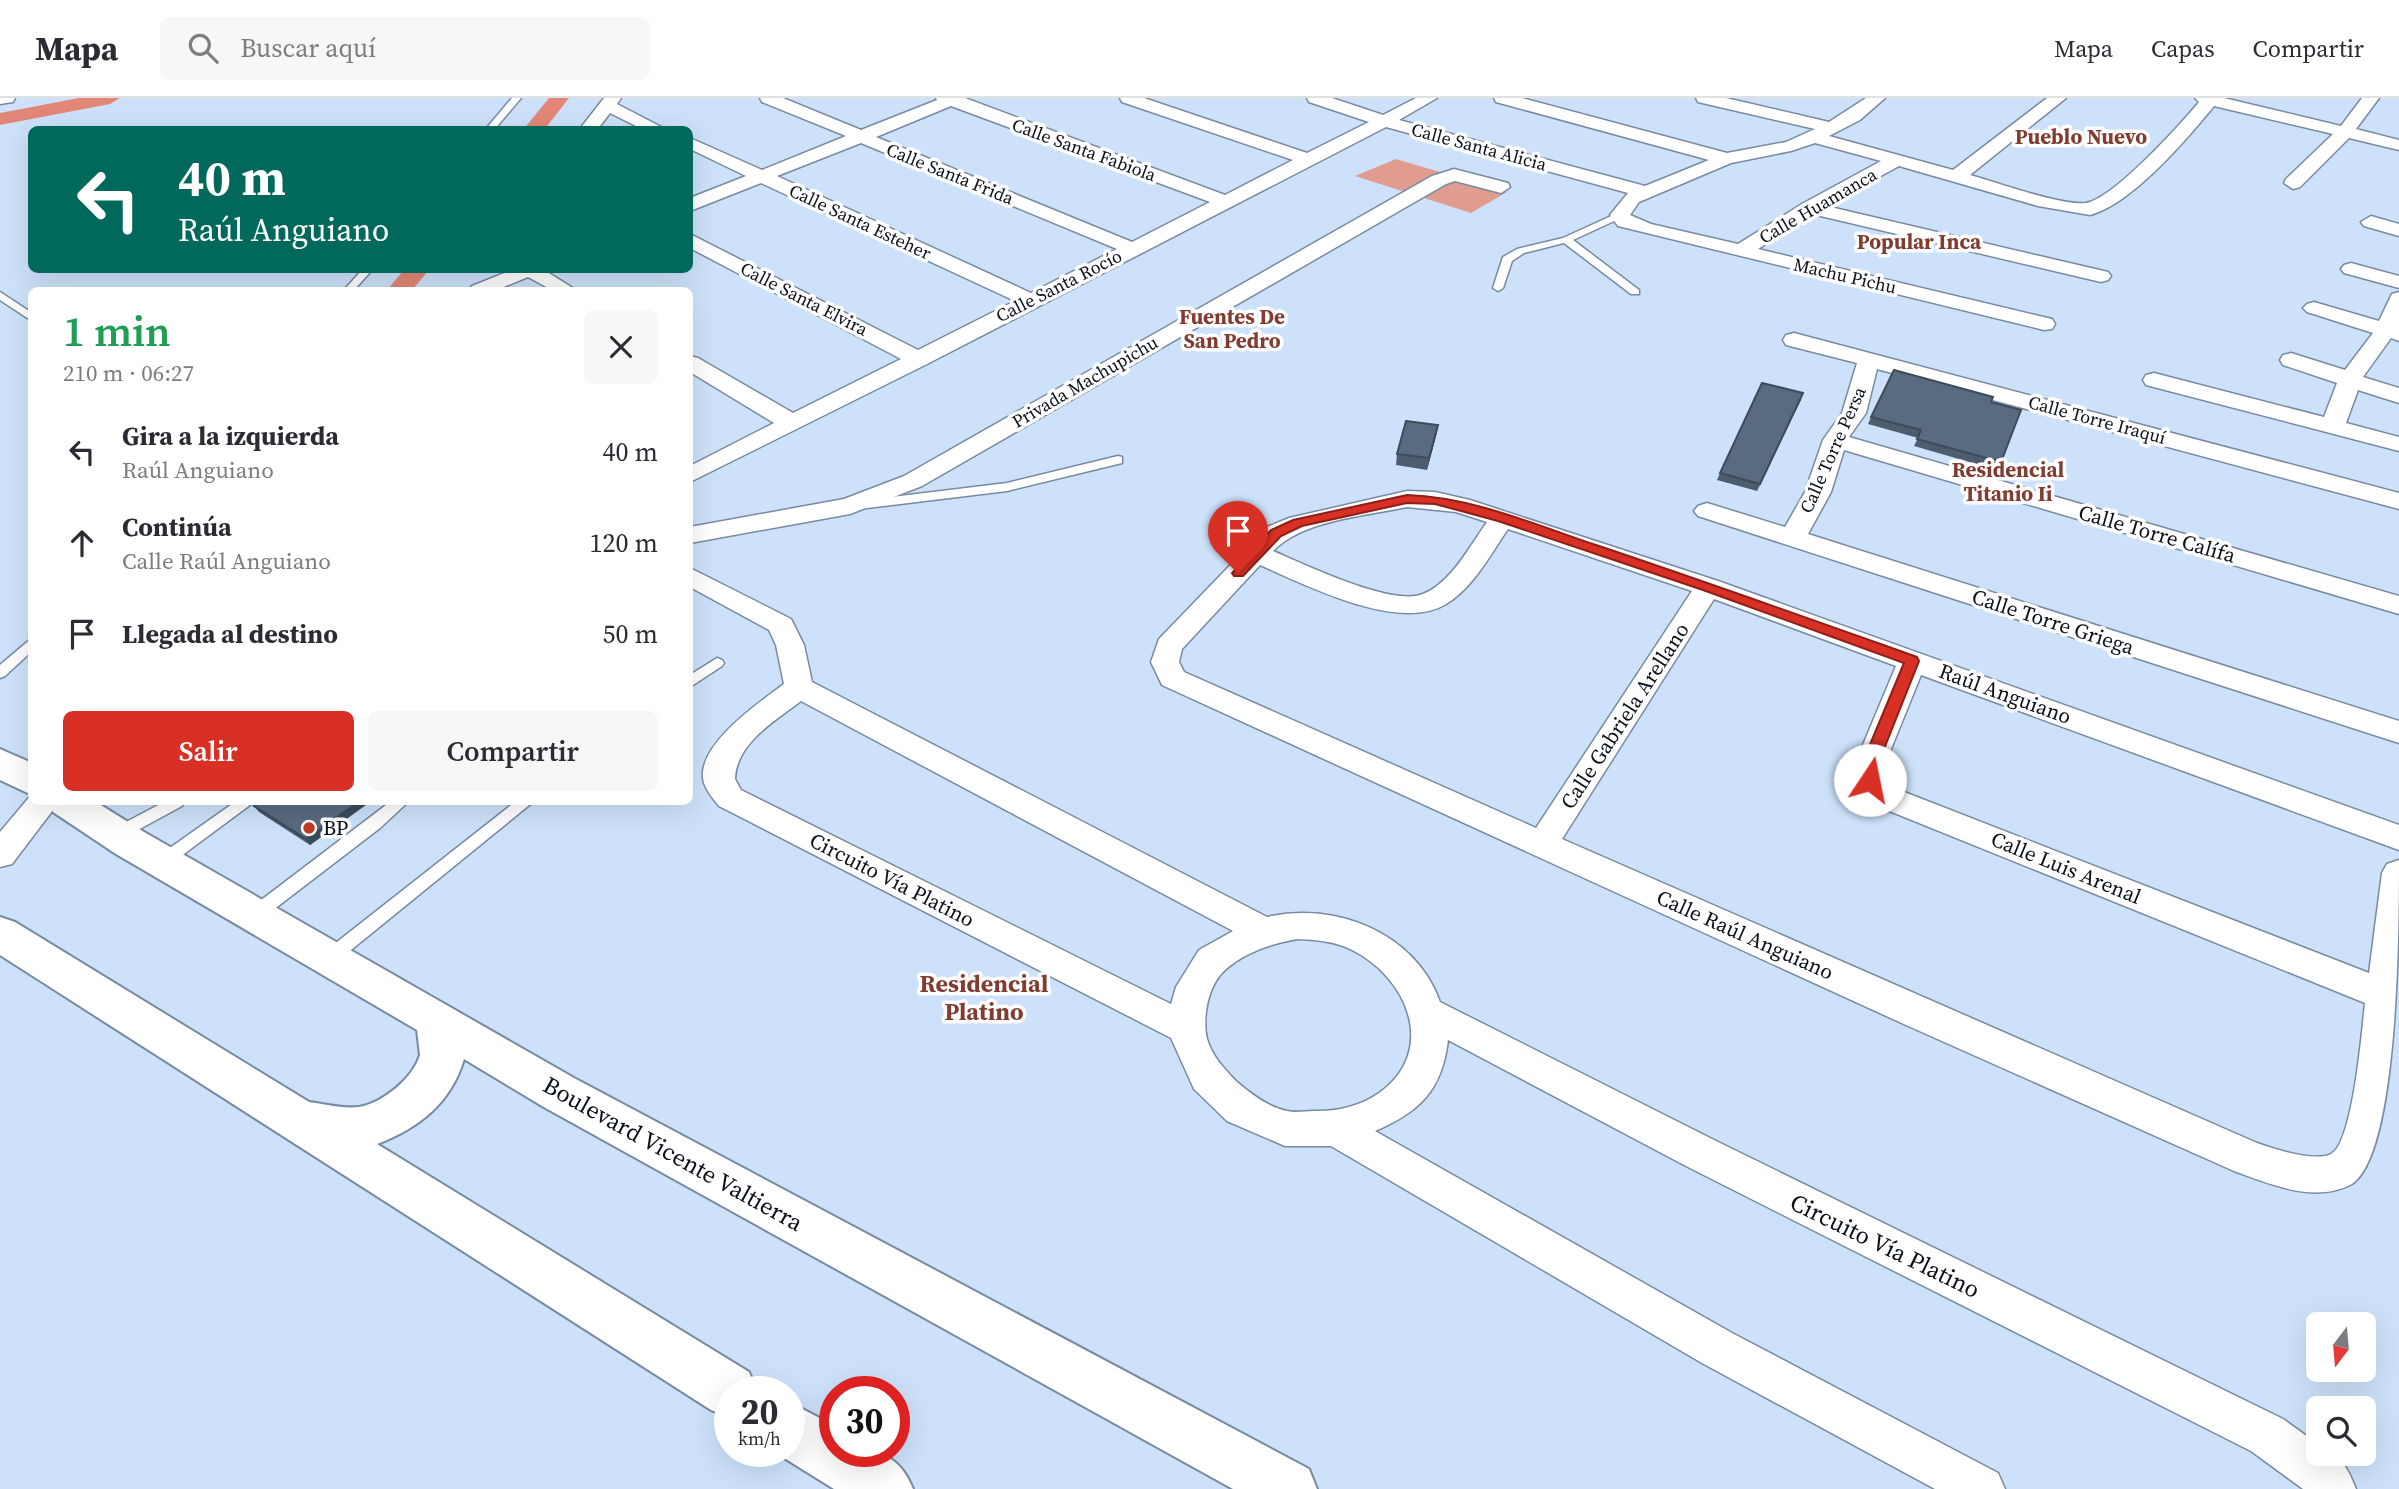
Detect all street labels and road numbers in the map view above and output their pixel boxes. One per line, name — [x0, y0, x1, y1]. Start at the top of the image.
street label: Calle Santa Fabiola — [1009, 112, 1160, 187]
street label: Calle Santa Alicia — [1409, 116, 1550, 177]
street label: Calle Santa Frida — [883, 137, 1018, 211]
street label: Calle Huamanca — [1754, 161, 1882, 249]
street label: Calle Santa Esteher — [785, 178, 936, 266]
street label: Calle Santa Rocío — [991, 243, 1126, 328]
street label: Machu Pichu — [1791, 252, 1899, 300]
street label: Calle Santa Elvira — [736, 256, 873, 342]
street label: Privada Machupichu — [1007, 330, 1162, 434]
street label: Calle Torre Persa — [1793, 382, 1872, 517]
street label: Calle Torre Iraquí — [2026, 389, 2169, 450]
street label: Calle Torre Calífa — [2075, 497, 2239, 570]
street label: Calle Torre Griega — [1968, 582, 2138, 661]
street label: Calle Gabriela Arellano — [1553, 617, 1696, 815]
street label: Raúl Anguiano — [1935, 656, 2075, 731]
street label: Calle Luis Arenal — [1987, 824, 2146, 911]
street label: Circuito Vía Platino — [805, 825, 980, 934]
street label: Calle Raúl Anguiano — [1652, 883, 1838, 987]
street label: Boulevard Vicente Valtierra — [537, 1068, 810, 1239]
street label: Circuito Vía Platino — [1785, 1185, 1986, 1306]

